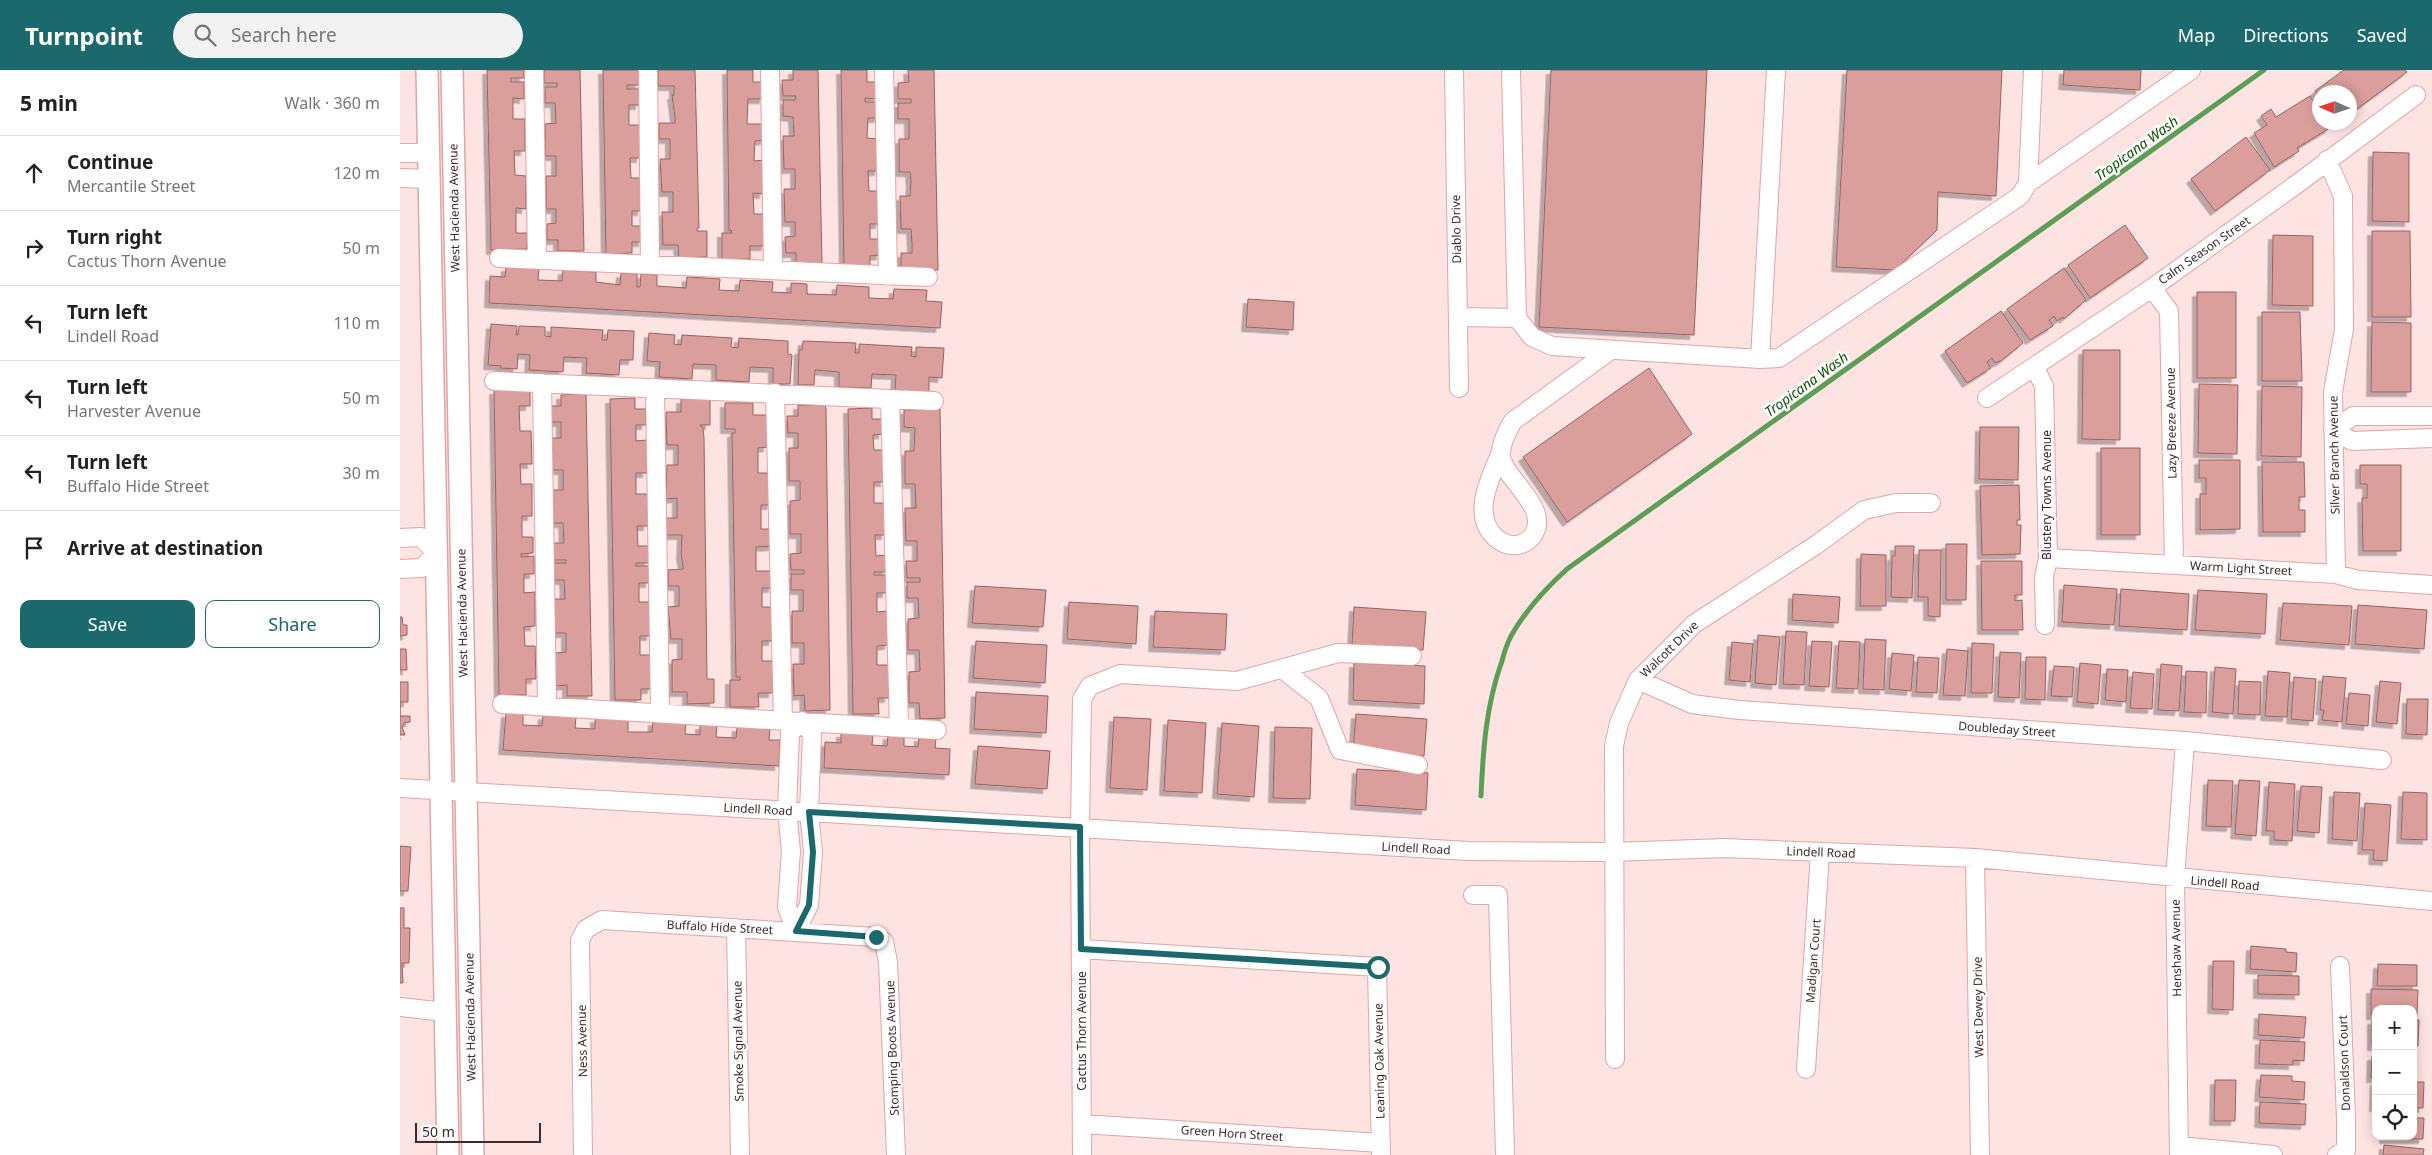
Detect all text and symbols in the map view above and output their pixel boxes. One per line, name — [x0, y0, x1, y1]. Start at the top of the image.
search box — [173, 13, 523, 58]
text: Turnpoint — [25, 19, 143, 52]
icon: search — [191, 21, 219, 49]
text: Search here — [231, 22, 337, 48]
text: Map — [2178, 23, 2215, 47]
text: Directions — [2243, 23, 2329, 47]
text: Saved — [2357, 23, 2407, 47]
north arrow — [2312, 85, 2357, 130]
text: 5 min — [20, 89, 78, 117]
text: Walk · 360 m — [285, 92, 380, 114]
water label: Tropicana Wash — [2090, 111, 2182, 185]
street label: West Hacienda Avenue — [444, 143, 464, 273]
text: Continue — [67, 149, 153, 175]
icon: ahead — [20, 159, 48, 187]
text: 120 m — [333, 162, 380, 184]
text: Mercantile Street — [67, 175, 195, 197]
street label: Diablo Drive — [1447, 194, 1465, 264]
street label: Calm Season Street — [2155, 211, 2254, 288]
text: Turn right — [67, 224, 162, 250]
icon: right — [20, 234, 48, 262]
text: 50 m — [343, 237, 380, 259]
text: Cactus Thorn Avenue — [67, 250, 227, 272]
text: Turn left — [67, 299, 148, 325]
icon: left — [20, 309, 48, 337]
text: 110 m — [333, 312, 380, 334]
text: Lindell Road — [67, 325, 159, 347]
water label: Tropicana Wash — [1760, 347, 1852, 421]
street label: Lazy Breeze Avenue — [2162, 367, 2180, 479]
text: Turn left — [67, 374, 148, 400]
icon: left — [20, 384, 48, 412]
text: 50 m — [343, 387, 380, 409]
street label: Silver Branch Avenue — [2324, 395, 2344, 515]
text: Harvester Avenue — [67, 400, 201, 422]
street label: Blustery Towns Avenue — [2038, 430, 2055, 560]
text: Turn left — [67, 449, 148, 475]
icon: left — [20, 459, 48, 487]
text: 30 m — [343, 462, 380, 484]
text: Buffalo Hide Street — [67, 475, 209, 497]
icon: arrive — [20, 534, 48, 562]
text: Arrive at destination — [67, 535, 263, 561]
street label: West Hacienda Avenue — [452, 548, 472, 678]
street label: Warm Light Street — [2190, 557, 2293, 579]
button: Save — [20, 600, 195, 648]
button: Share — [205, 600, 380, 648]
street label: Walcott Drive — [1636, 617, 1702, 681]
street label: Doubleday Street — [1958, 717, 2057, 741]
street label: Lindell Road — [723, 799, 793, 819]
street label: Lindell Road — [1381, 838, 1451, 858]
street label: Lindell Road — [1786, 842, 1856, 862]
street label: Lindell Road — [2190, 872, 2260, 894]
street label: Henshaw Avenue — [2167, 899, 2185, 997]
street label: Buffalo Hide Street — [666, 916, 774, 938]
street label: Madigan Court — [1802, 918, 1824, 1004]
route end — [865, 926, 888, 949]
street label: West Hacienda Avenue — [460, 952, 480, 1082]
route start — [1367, 956, 1390, 979]
street label: West Dewey Drive — [1969, 956, 1987, 1058]
street label: Cactus Thorn Avenue — [1073, 971, 1090, 1091]
street label: Smoke Signal Avenue — [728, 980, 748, 1102]
street label: Stomping Boots Avenue — [881, 980, 903, 1116]
street label: Leaning Oak Avenue — [1369, 1003, 1389, 1119]
street label: Ness Avenue — [573, 1004, 591, 1077]
map controls — [2372, 1005, 2417, 1140]
button: + — [2372, 1005, 2417, 1050]
street label: Donaldson Court — [2334, 1014, 2354, 1111]
button: − — [2372, 1050, 2417, 1095]
button: locate — [2372, 1095, 2417, 1140]
scale bar — [415, 1120, 541, 1143]
street label: Green Horn Street — [1180, 1121, 1284, 1145]
text: 50 m — [422, 1122, 455, 1141]

